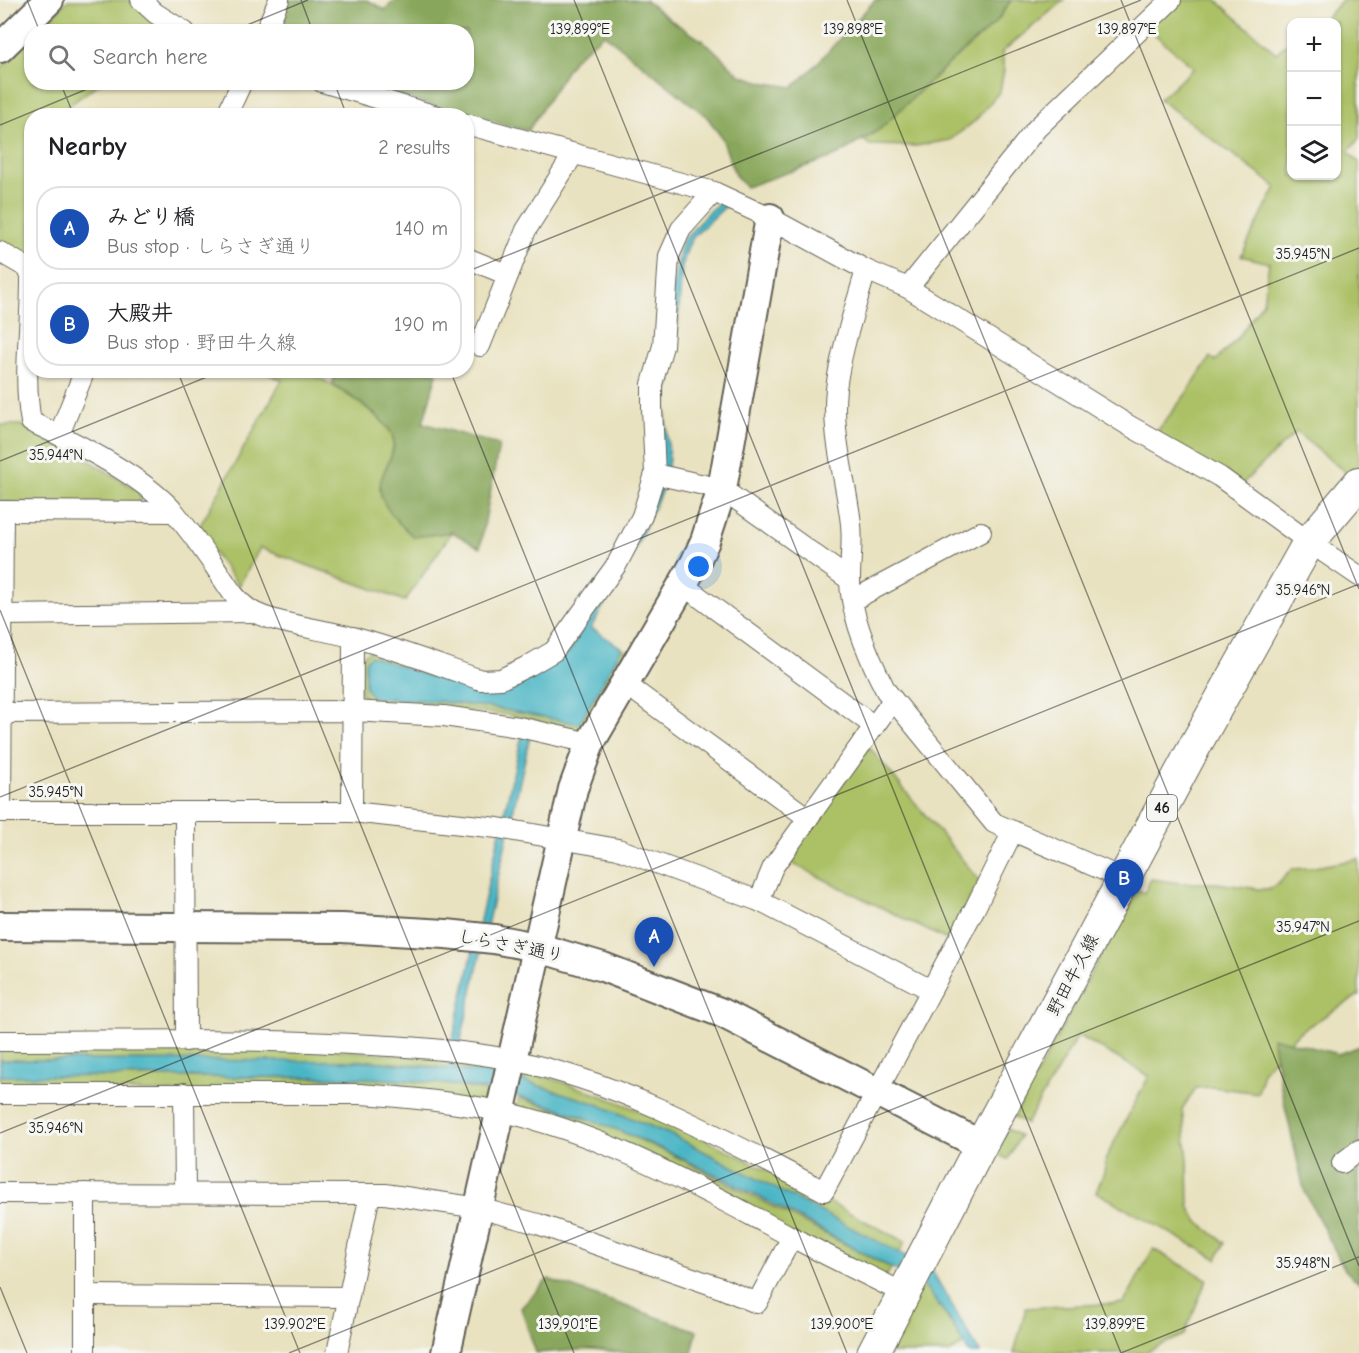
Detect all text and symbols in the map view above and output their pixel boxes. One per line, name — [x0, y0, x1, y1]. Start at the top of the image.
map controls — [1287, 18, 1341, 180]
button: + — [1287, 18, 1341, 72]
text: 139.899°E — [550, 20, 610, 38]
text: 139.898°E — [823, 20, 883, 38]
text: 139.897°E — [1097, 20, 1157, 38]
search box — [24, 24, 474, 90]
icon: search — [45, 41, 78, 74]
text: Search here — [93, 44, 208, 70]
button: − — [1287, 72, 1341, 126]
button: layers — [1287, 126, 1341, 180]
text: Nearby — [48, 132, 127, 162]
text: 2 results — [378, 136, 450, 159]
text: みどり橋 — [107, 204, 195, 230]
text: A — [64, 217, 75, 240]
text: 140 m — [395, 217, 448, 240]
text: Bus stop · しらさぎ通り — [107, 235, 315, 258]
text: 35.945°N — [1276, 245, 1330, 263]
text: 大殿井 — [107, 300, 173, 326]
text: B — [63, 313, 76, 336]
text: 190 m — [394, 313, 448, 336]
text: Bus stop · 野田牛久線 — [107, 331, 296, 354]
text: 35.944°N — [29, 446, 83, 464]
your location — [684, 552, 713, 581]
text: 35.946°N — [1276, 581, 1330, 599]
text: 35.945°N — [29, 783, 83, 801]
road number: 46 — [1147, 795, 1177, 821]
pin: B — [1104, 860, 1144, 909]
pin: A — [634, 918, 674, 967]
text: 35.947°N — [1276, 918, 1330, 936]
street label: しらさぎ通り — [456, 925, 566, 967]
street label: 野田牛久線 — [1043, 930, 1103, 1020]
text: 35.946°N — [29, 1119, 83, 1137]
text: 35.948°N — [1276, 1254, 1330, 1272]
text: 139.902°E — [264, 1315, 326, 1333]
text: 139.901°E — [538, 1315, 598, 1333]
text: 139.900°E — [811, 1315, 873, 1333]
text: 139.899°E — [1085, 1315, 1145, 1333]

